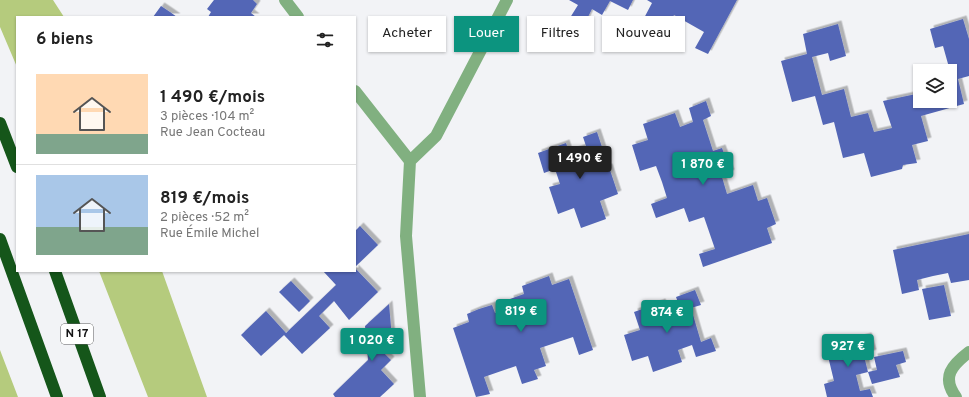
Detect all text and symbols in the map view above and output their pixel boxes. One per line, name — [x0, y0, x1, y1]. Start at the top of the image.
chip: Acheter — [368, 16, 446, 52]
chip: Louer — [454, 16, 519, 52]
chip: Filtres — [527, 16, 594, 52]
chip: Nouveau — [602, 16, 685, 52]
text: 6 biens — [36, 29, 93, 51]
icon: filters — [314, 29, 336, 51]
map controls — [913, 64, 957, 108]
button: layers — [913, 64, 957, 108]
text: 1 490 €/mois — [160, 87, 265, 109]
icon: home — [68, 90, 116, 138]
text: 3 pièces · 104 m² — [160, 109, 254, 125]
text: Rue Jean Cocteau — [160, 125, 265, 141]
pin: 1 490 € — [543, 146, 617, 180]
text: 1 490 € — [558, 151, 602, 167]
pin: 1 870 € — [666, 152, 740, 186]
text: 1 870 € — [681, 157, 725, 173]
text: 819 €/mois — [160, 188, 249, 210]
icon: home — [68, 191, 116, 239]
text: 2 pièces · 52 m² — [160, 210, 249, 226]
text: Rue Émile Michel — [160, 226, 259, 242]
pin: 819 € — [493, 299, 549, 333]
pin: 874 € — [639, 300, 695, 334]
text: 819 € — [505, 304, 537, 320]
text: 874 € — [650, 305, 684, 321]
road number: N 17 — [61, 324, 93, 344]
pin: 1 020 € — [335, 328, 409, 362]
text: 1 020 € — [350, 333, 395, 349]
pin: 927 € — [820, 334, 876, 368]
text: 927 € — [831, 339, 865, 355]

